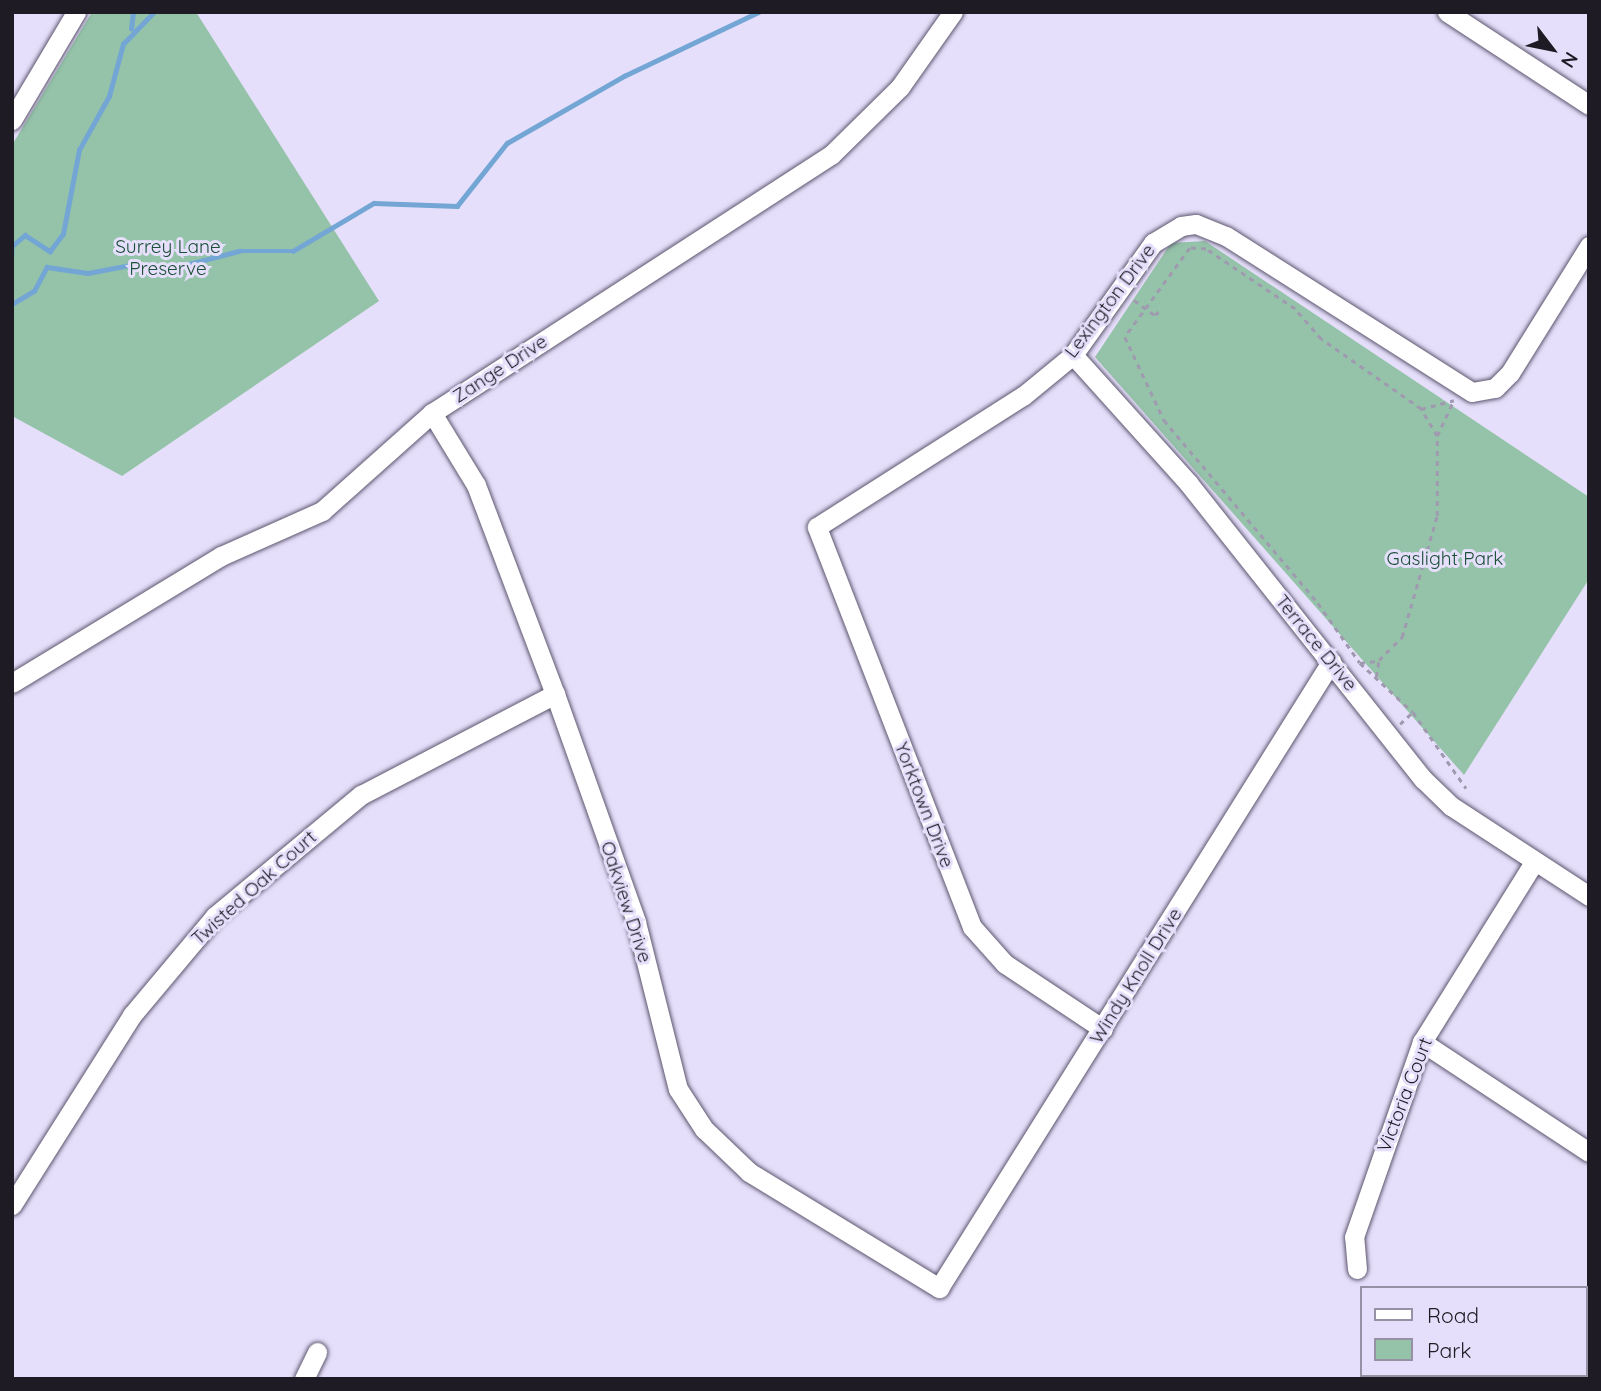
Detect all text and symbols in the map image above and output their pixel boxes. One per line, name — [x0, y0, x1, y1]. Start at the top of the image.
north arrow — [1517, 14, 1587, 84]
text: N — [1556, 48, 1584, 72]
park label: Surrey Lane Preserve — [115, 236, 221, 280]
street label: Lexington Drive — [1060, 240, 1160, 362]
street label: Zange Drive — [449, 330, 551, 408]
park label: Gaslight Park — [1387, 548, 1503, 570]
street label: Terrace Drive — [1270, 590, 1362, 696]
street label: Yorktown Drive — [890, 739, 958, 871]
street label: Twisted Oak Court — [187, 826, 321, 950]
street label: Oakview Drive — [596, 838, 656, 966]
street label: Windy Knoll Drive — [1085, 904, 1187, 1048]
street label: Victoria Court — [1373, 1034, 1437, 1156]
legend — [1360, 1286, 1587, 1377]
text: Road — [1427, 1302, 1479, 1328]
text: Park — [1427, 1337, 1471, 1363]

